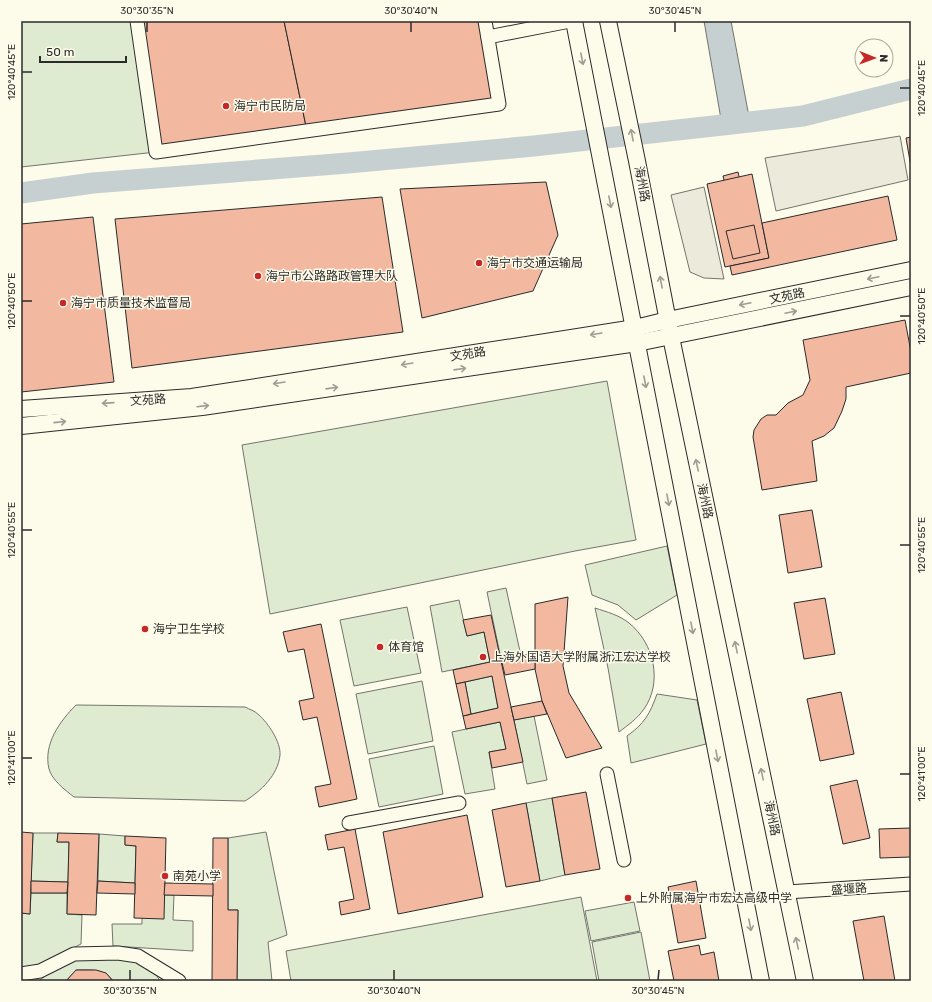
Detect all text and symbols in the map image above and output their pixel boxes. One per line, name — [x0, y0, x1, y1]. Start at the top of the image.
text: 30°30'35"N — [120, 5, 174, 17]
text: 30°30'40"N — [384, 5, 438, 17]
text: 30°30'45"N — [648, 5, 702, 17]
scale bar — [40, 38, 126, 64]
north arrow — [854, 38, 894, 78]
text: 120°40'45"E — [6, 44, 18, 100]
text: 50 m — [46, 45, 74, 59]
one-way arrow — [578, 52, 586, 65]
text: N — [877, 54, 890, 62]
text: 120°40'45"E — [916, 60, 928, 116]
place label: 海宁市民防局 — [234, 99, 306, 113]
marker: 海宁市民防局 — [221, 101, 231, 111]
one-way arrow — [628, 129, 636, 142]
street label: 海州路 — [632, 165, 652, 203]
one-way arrow — [606, 195, 614, 208]
place label: 海宁市交通运输局 — [487, 256, 583, 270]
marker: 海宁市交通运输局 — [474, 258, 484, 268]
place label: 海宁市公路路政管理大队 — [266, 269, 398, 283]
marker: 海宁市公路路政管理大队 — [253, 271, 263, 281]
text: 120°40'50"E — [6, 273, 18, 329]
one-way arrow — [867, 275, 880, 283]
one-way arrow — [656, 276, 664, 289]
street label: 文苑路 — [768, 285, 806, 307]
text: 120°40'50"E — [916, 288, 928, 344]
place label: 海宁市质量技术监督局 — [71, 296, 191, 310]
marker: 海宁市质量技术监督局 — [58, 298, 68, 308]
one-way arrow — [739, 301, 752, 309]
one-way arrow — [784, 308, 797, 316]
one-way arrow — [590, 330, 603, 338]
street label: 文苑路 — [449, 344, 487, 364]
one-way arrow — [401, 360, 414, 368]
one-way arrow — [453, 365, 466, 373]
one-way arrow — [641, 375, 649, 388]
one-way arrow — [272, 379, 285, 387]
one-way arrow — [325, 384, 338, 392]
street label: 文苑路 — [130, 392, 166, 408]
one-way arrow — [102, 399, 115, 406]
one-way arrow — [196, 402, 209, 410]
one-way arrow — [53, 418, 66, 425]
one-way arrow — [693, 459, 701, 472]
street label: 海州路 — [694, 482, 716, 520]
one-way arrow — [664, 494, 672, 507]
text: 120°40'55"E — [6, 502, 18, 558]
text: 120°40'55"E — [916, 517, 928, 573]
one-way arrow — [689, 621, 697, 634]
place label: 海宁卫生学校 — [153, 622, 225, 636]
marker: 海宁卫生学校 — [140, 624, 150, 634]
place label: 体育馆 — [388, 640, 424, 654]
one-way arrow — [731, 641, 739, 654]
marker: 体育馆 — [375, 642, 385, 652]
place label: 上海外国语大学附属浙江宏达学校 — [491, 650, 671, 664]
marker: 上海外国语大学附属浙江宏达学校 — [478, 652, 488, 662]
text: 120°41'00"E — [6, 731, 18, 785]
text: 120°41'00"E — [916, 747, 928, 801]
one-way arrow — [713, 749, 721, 762]
one-way arrow — [758, 768, 766, 781]
street label: 海州路 — [761, 799, 783, 837]
place label: 南苑小学 — [173, 869, 221, 883]
marker: 南苑小学 — [160, 871, 170, 881]
street label: 盛堰路 — [831, 881, 867, 897]
place label: 上外附属海宁市宏达高级中学 — [636, 891, 792, 905]
marker: 上外附属海宁市宏达高级中学 — [623, 893, 633, 903]
one-way arrow — [746, 918, 754, 931]
one-way arrow — [793, 937, 801, 950]
text: 30°30'35"N — [103, 985, 157, 997]
text: 30°30'40"N — [367, 985, 421, 997]
text: 30°30'45"N — [631, 985, 685, 997]

